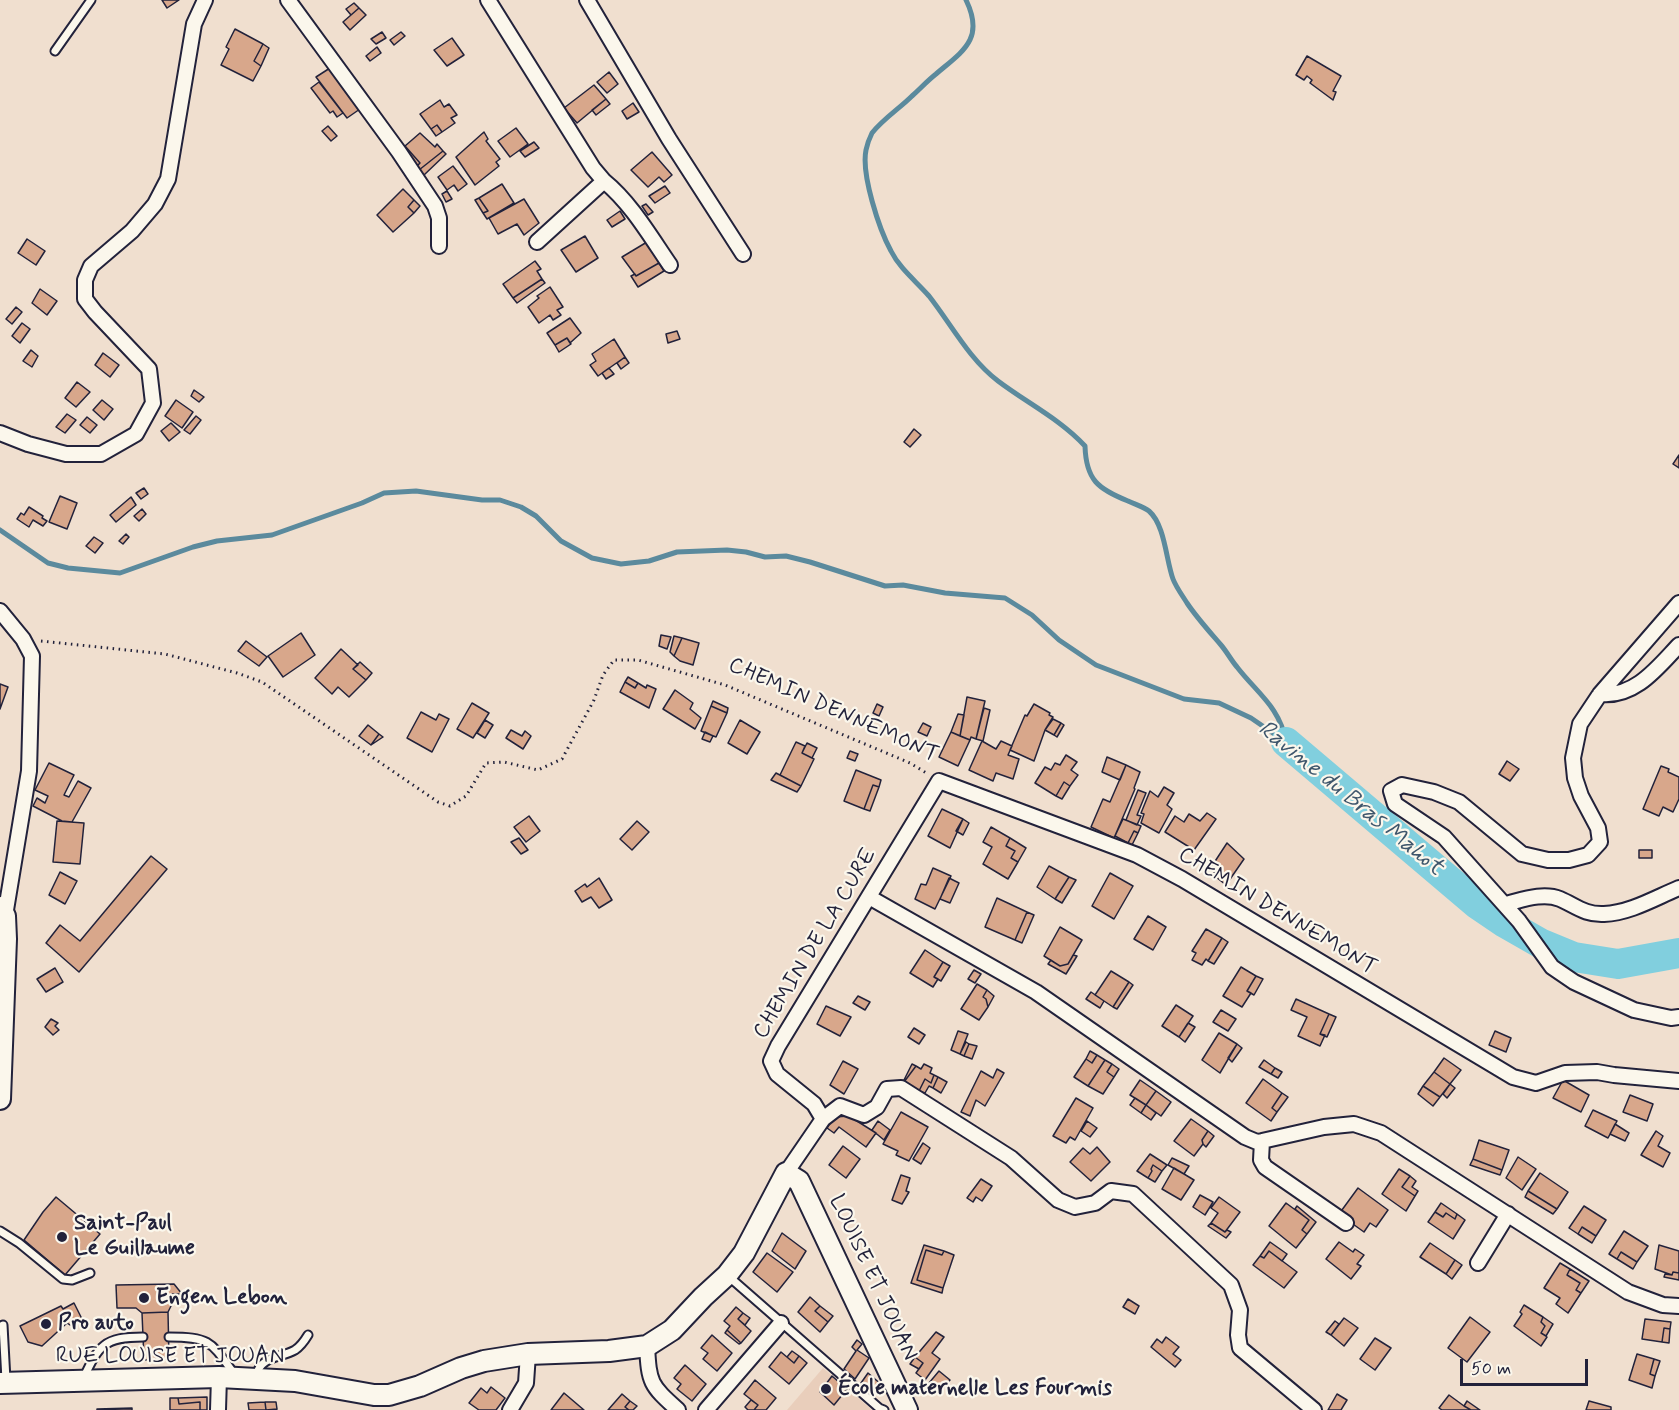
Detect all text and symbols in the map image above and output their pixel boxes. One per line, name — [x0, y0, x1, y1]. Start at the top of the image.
street label: CHEMIN DENNEMONT — [724, 653, 942, 769]
water label: Ravine du Bras Mahot — [1251, 715, 1449, 883]
street label: CHEMIN DENNEMONT — [1173, 842, 1381, 982]
street label: CHEMIN DE LA CURE — [749, 844, 883, 1044]
street label: LOUISE ET JOUAN — [822, 1191, 922, 1365]
place label: Saint-Paul Le Guillaume — [74, 1211, 195, 1262]
marker: Saint-Paul Le Guillaume — [55, 1230, 69, 1244]
place label: Engen Lebon — [156, 1285, 287, 1311]
marker: Engen Lebon — [137, 1291, 151, 1305]
place label: Pro auto — [58, 1311, 134, 1337]
marker: Pro auto — [39, 1317, 53, 1331]
street label: RUE LOUISE ET JOUAN — [56, 1344, 284, 1370]
scale bar — [1463, 1347, 1590, 1385]
text: 50 m — [1471, 1357, 1511, 1381]
place label: École maternelle Les Fourmis — [838, 1376, 1112, 1402]
marker: École maternelle Les Fourmis — [819, 1382, 833, 1396]

